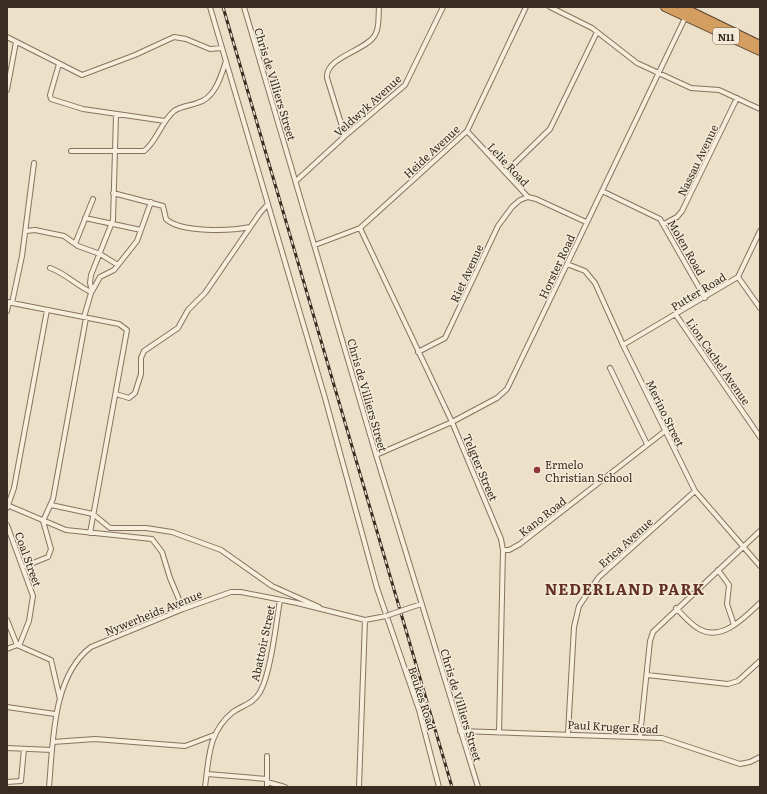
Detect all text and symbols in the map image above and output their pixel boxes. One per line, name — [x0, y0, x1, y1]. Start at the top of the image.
street label: Chris de Villiers Street — [251, 26, 301, 143]
road number: N11 — [713, 28, 739, 44]
street label: Veldwyk Avenue — [330, 70, 404, 140]
street label: Heide Avenue — [399, 121, 463, 181]
street label: Nassau Avenue — [673, 121, 721, 198]
street label: Lelie Road — [485, 139, 534, 190]
street label: Molen Road — [664, 216, 710, 278]
street label: Horster Road — [534, 231, 578, 301]
street label: Riet Avenue — [446, 241, 487, 305]
street label: Putter Road — [667, 268, 729, 314]
street label: Lion Cachel Avenue — [683, 314, 755, 408]
street label: Chris de Villiers Street — [344, 336, 392, 454]
street label: Merino Street — [643, 377, 689, 450]
street label: Telgter Street — [460, 431, 503, 504]
place label: Ermelo Christian School — [545, 456, 633, 485]
marker: Ermelo Christian School — [532, 465, 542, 475]
street label: Kano Road — [515, 492, 569, 540]
street label: Erica Avenue — [594, 513, 656, 571]
street label: Coal Street — [12, 529, 47, 589]
district label: NEDERLAND PARK — [545, 577, 705, 600]
street label: Nywerheids Avenue — [102, 585, 204, 639]
street label: Abattoir Street — [246, 603, 278, 683]
street label: Chris de Villiers Street — [437, 647, 487, 764]
street label: Beukes Road — [405, 664, 441, 732]
street label: Paul Kruger Road — [567, 716, 659, 736]

